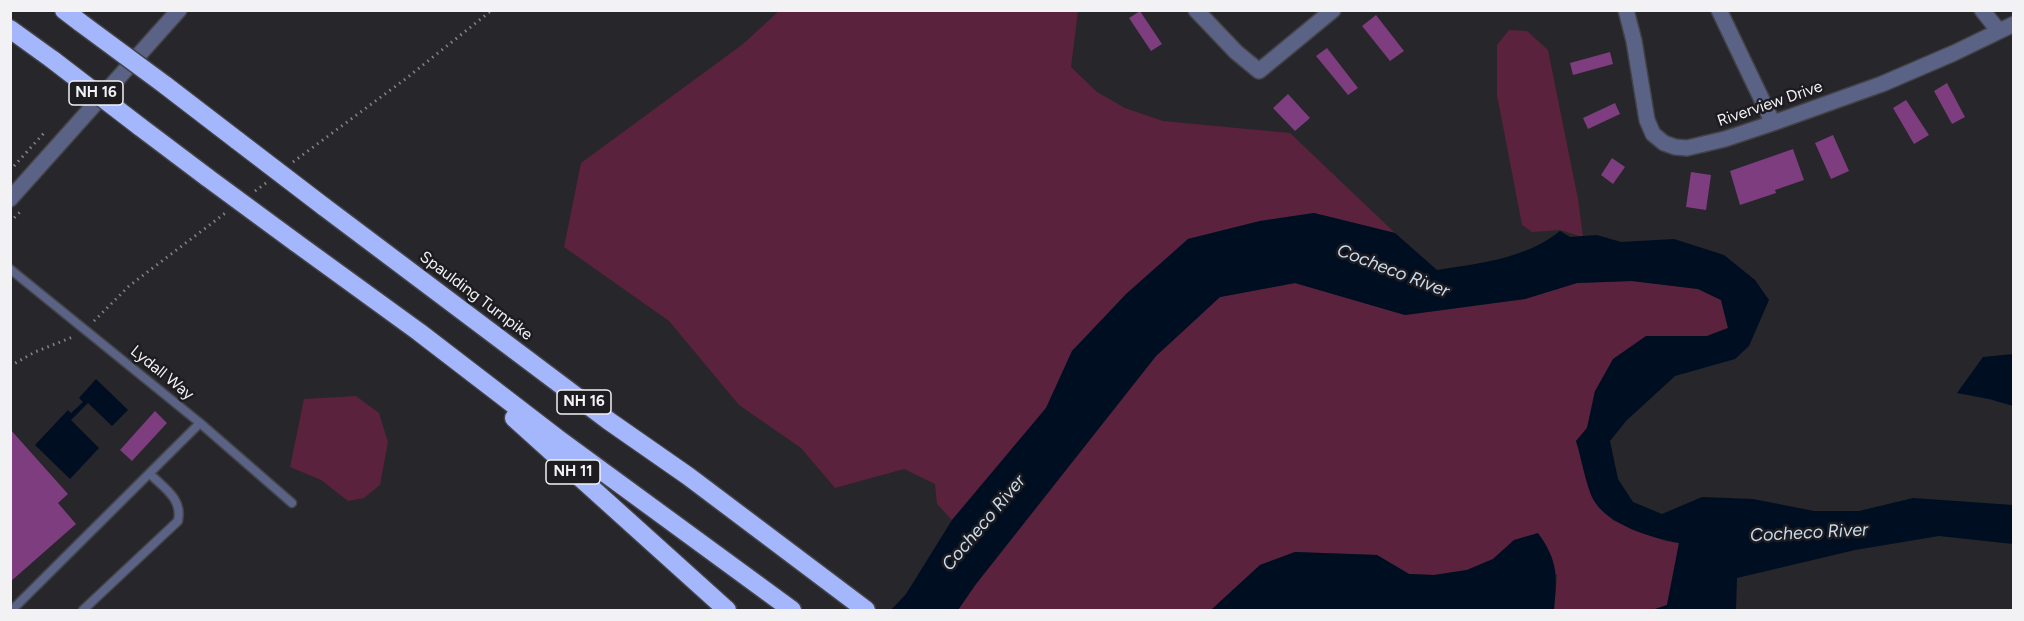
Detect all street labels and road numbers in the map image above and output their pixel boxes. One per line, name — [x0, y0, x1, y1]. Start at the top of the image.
street label: Riverview Drive — [1715, 77, 1825, 131]
road number: NH 16 — [69, 81, 123, 105]
street label: Spaulding Turnpike — [416, 247, 536, 345]
street label: Lydall Way — [126, 342, 198, 404]
road number: NH 16 — [557, 390, 611, 414]
road number: NH 11 — [546, 460, 600, 484]

